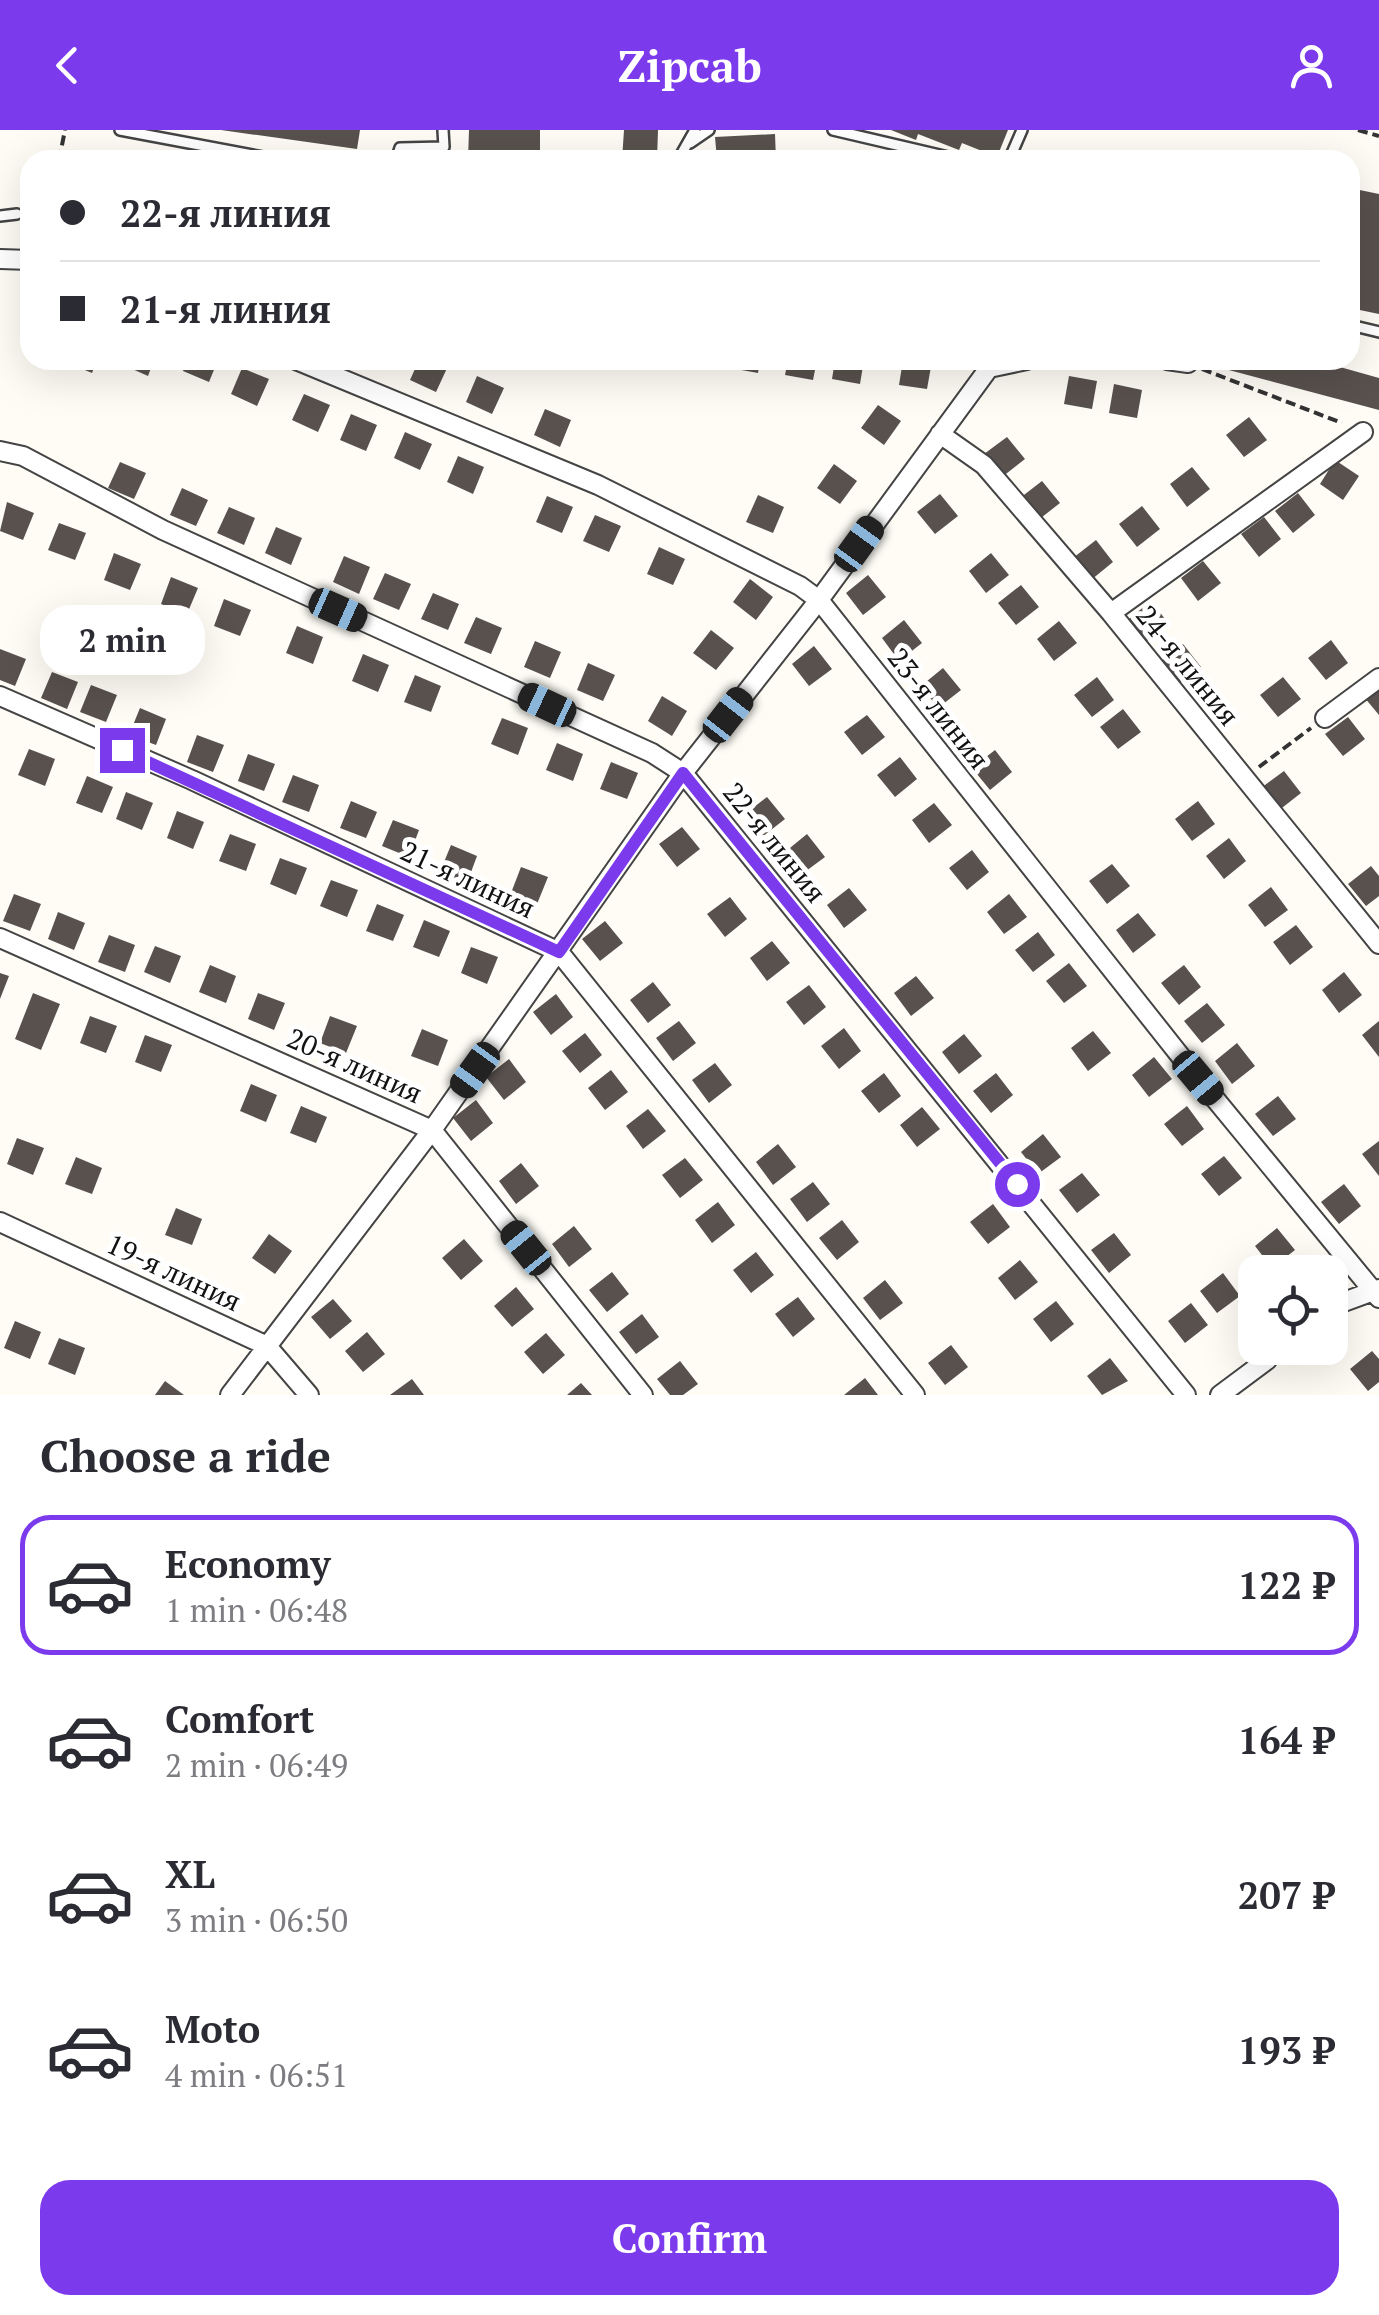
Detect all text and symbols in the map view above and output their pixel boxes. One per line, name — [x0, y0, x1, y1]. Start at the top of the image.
text: Zipcab — [617, 35, 762, 95]
icon: back — [40, 38, 95, 93]
icon: person — [1284, 38, 1339, 93]
text: 22-я линия — [120, 188, 331, 238]
text: 21-я линия — [120, 284, 331, 334]
car — [829, 511, 889, 577]
car — [304, 584, 372, 636]
street label: 24-я линия — [1128, 597, 1248, 733]
callout: 2 min — [39, 605, 204, 675]
text: 2 min — [79, 619, 166, 661]
street label: 23-я линия — [880, 640, 998, 776]
car — [513, 679, 581, 731]
car — [698, 682, 758, 748]
route end — [100, 728, 145, 773]
street label: 22-я линия — [715, 774, 835, 910]
street label: 21-я линия — [395, 832, 541, 926]
street label: 20-я линия — [282, 1019, 428, 1111]
car — [445, 1037, 505, 1103]
car — [1167, 1045, 1229, 1111]
route start — [995, 1162, 1040, 1207]
car — [495, 1215, 557, 1281]
street label: 19-я линия — [101, 1225, 247, 1319]
map controls — [1238, 1255, 1348, 1365]
button: locate — [1238, 1255, 1348, 1365]
text: Choose a ride — [40, 1425, 331, 1485]
text: Economy — [165, 1539, 331, 1589]
icon: car — [45, 1540, 135, 1630]
text: 122 ₽ — [1238, 1560, 1334, 1610]
text: 1 min · 06:48 — [165, 1589, 348, 1631]
text: Comfort — [165, 1694, 314, 1744]
icon: car — [45, 1695, 135, 1785]
text: 164 ₽ — [1238, 1715, 1334, 1765]
text: 2 min · 06:49 — [165, 1744, 348, 1786]
text: XL — [165, 1849, 215, 1899]
icon: car — [45, 1850, 135, 1940]
text: 207 ₽ — [1238, 1870, 1334, 1920]
text: 3 min · 06:50 — [165, 1899, 348, 1941]
text: Moto — [165, 2004, 260, 2054]
icon: car — [45, 2005, 135, 2095]
text: 193 ₽ — [1238, 2025, 1334, 2075]
text: 4 min · 06:51 — [165, 2054, 348, 2096]
button: Confirm — [40, 2180, 1339, 2295]

